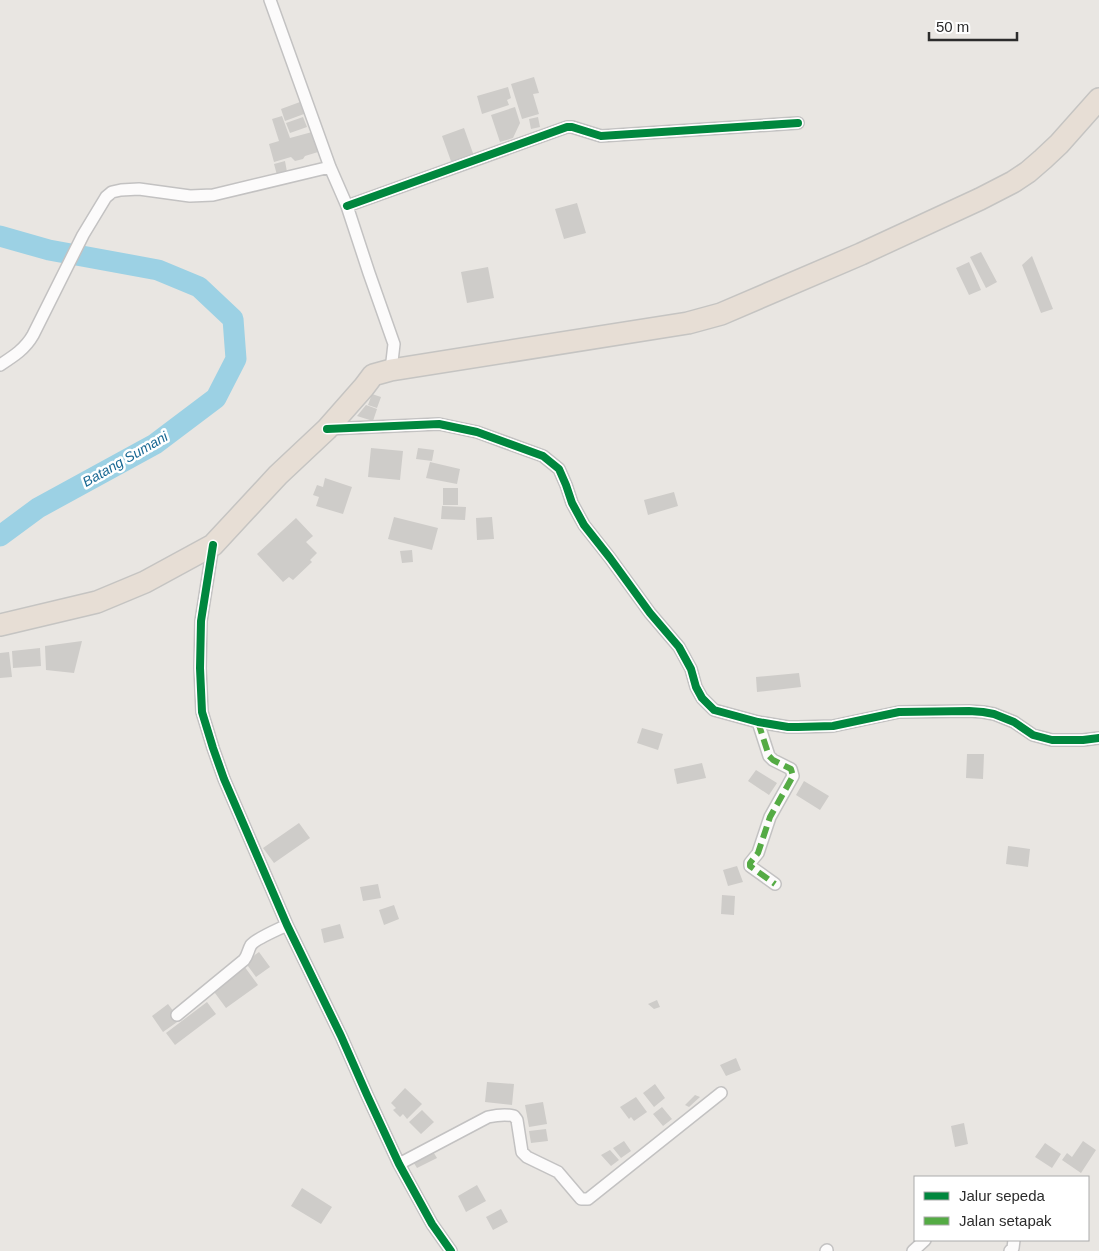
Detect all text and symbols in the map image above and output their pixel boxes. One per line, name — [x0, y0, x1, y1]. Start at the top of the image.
scale bar — [929, 10, 1016, 42]
text: 50 m — [936, 18, 969, 35]
water label: Batang Sumani — [80, 428, 171, 490]
legend — [914, 1176, 1089, 1241]
text: Jalur sepeda — [959, 1187, 1046, 1204]
text: Jalan setapak — [959, 1212, 1052, 1229]

